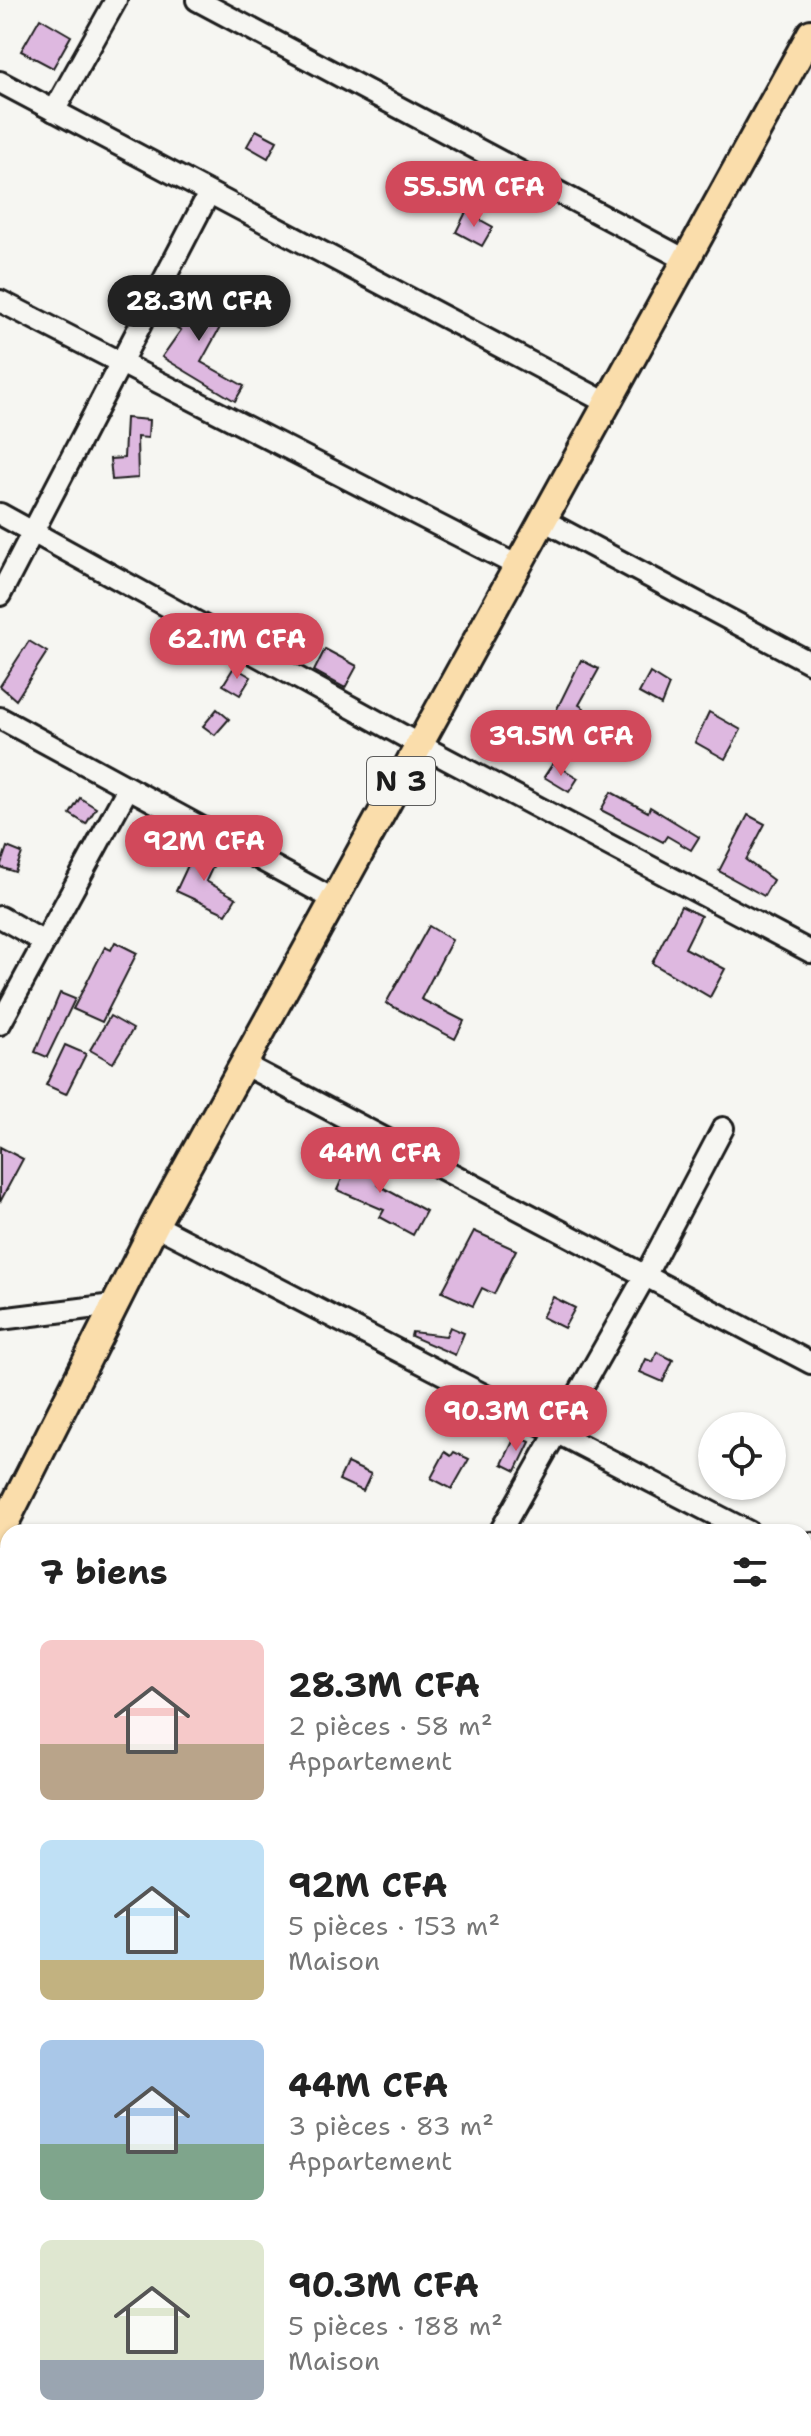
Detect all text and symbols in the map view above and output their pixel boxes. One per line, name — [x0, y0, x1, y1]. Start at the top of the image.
pin: 55.5M CFA — [382, 161, 566, 229]
text: 55.5M CFA — [403, 169, 545, 204]
pin: 28.3M CFA — [107, 275, 291, 343]
text: 28.3M CFA — [126, 283, 272, 318]
pin: 62.1M CFA — [145, 613, 329, 681]
text: 62.1M CFA — [168, 621, 306, 656]
pin: 39.5M CFA — [469, 710, 653, 778]
text: 39.5M CFA — [488, 718, 634, 753]
road number: N 3 — [367, 757, 435, 805]
pin: 92M CFA — [130, 815, 278, 883]
text: 92M CFA — [143, 823, 265, 858]
pin: 44M CFA — [306, 1127, 454, 1195]
text: 44M CFA — [319, 1135, 441, 1170]
pin: 90.3M CFA — [424, 1385, 608, 1453]
text: 90.3M CFA — [443, 1393, 589, 1428]
map controls — [698, 1412, 786, 1500]
button: locate — [698, 1412, 786, 1500]
text: 7 biens — [40, 1549, 168, 1595]
icon: filters — [728, 1550, 772, 1594]
text: 28.3M CFA — [288, 1662, 480, 1708]
icon: home — [104, 1672, 200, 1768]
text: 2 pièces · 58 m² — [288, 1708, 493, 1743]
text: Appartement — [288, 1743, 452, 1778]
text: 92M CFA — [288, 1862, 448, 1908]
icon: home — [104, 1872, 200, 1968]
text: 5 pièces · 153 m² — [288, 1908, 500, 1943]
text: Maison — [288, 1943, 380, 1978]
text: 44M CFA — [288, 2062, 448, 2108]
icon: home — [104, 2072, 200, 2168]
text: 3 pièces · 83 m² — [288, 2108, 494, 2143]
text: Appartement — [288, 2143, 452, 2178]
text: 90.3M CFA — [288, 2262, 479, 2308]
icon: home — [104, 2272, 200, 2368]
text: 5 pièces · 188 m² — [288, 2308, 503, 2343]
text: Maison — [288, 2343, 380, 2378]

